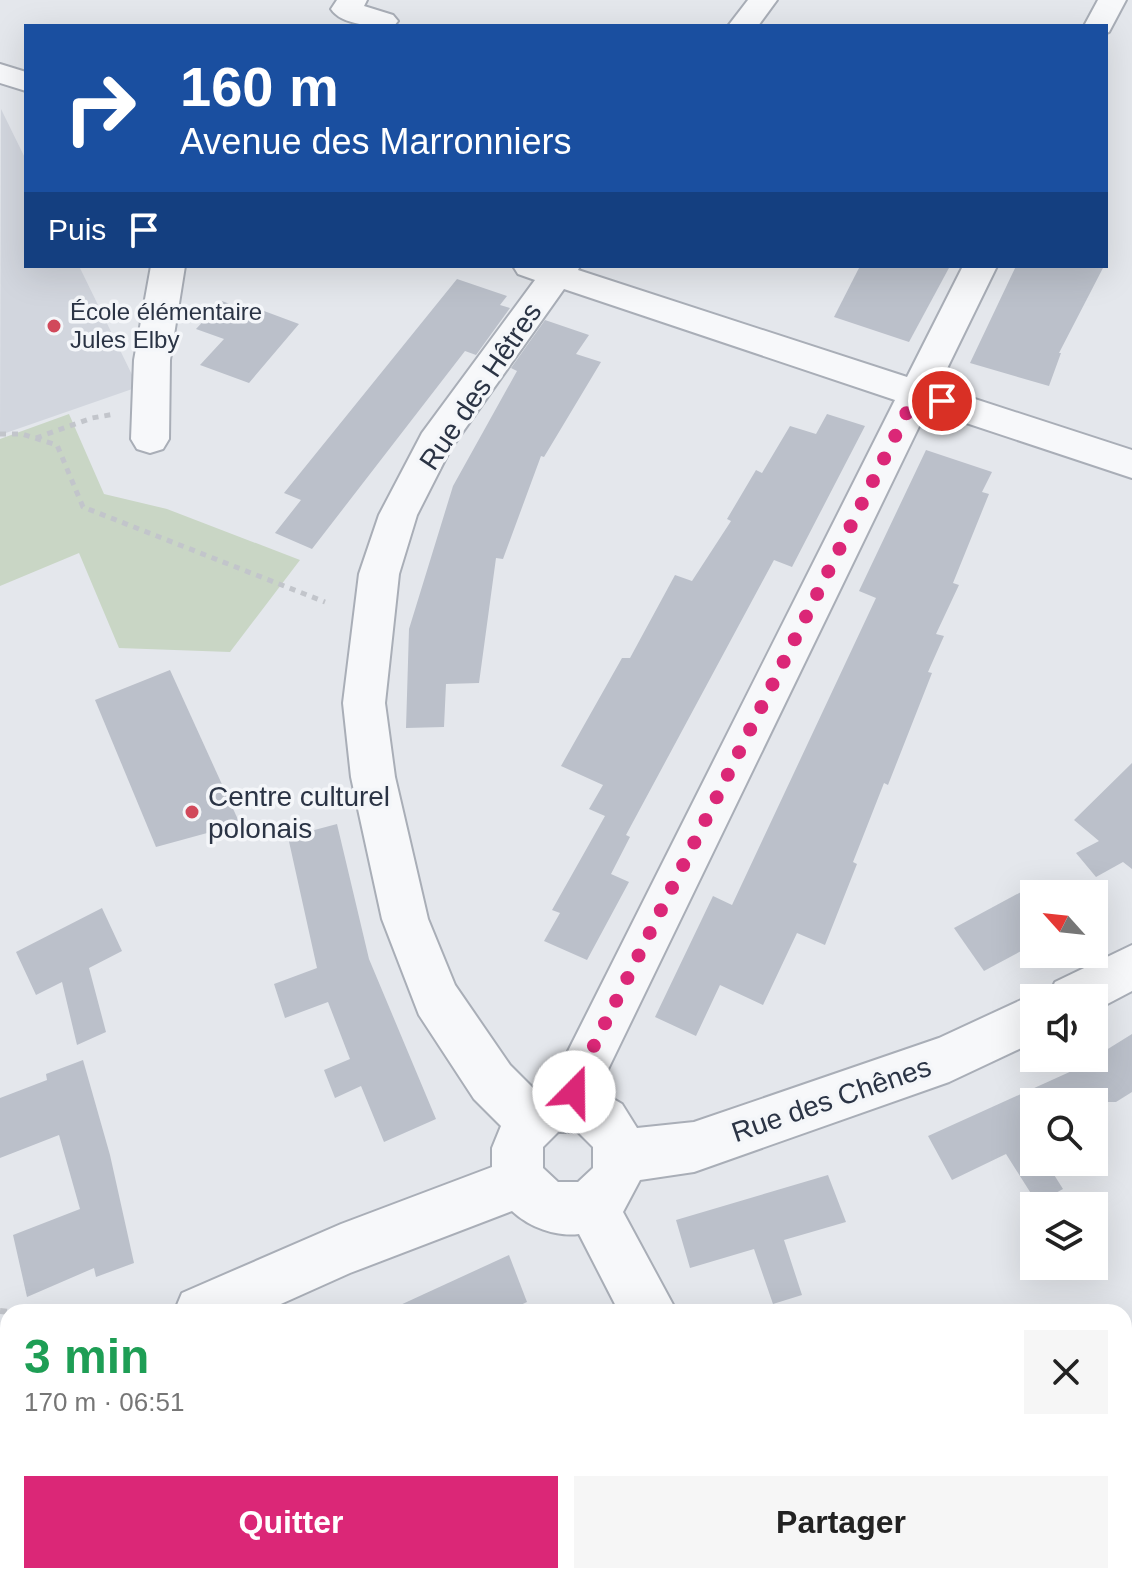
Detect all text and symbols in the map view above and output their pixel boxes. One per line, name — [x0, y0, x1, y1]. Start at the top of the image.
text: 160 m — [180, 55, 339, 118]
icon: right — [48, 56, 152, 160]
text: Avenue des Marronniers — [180, 121, 572, 162]
icon: arrive — [122, 208, 166, 252]
text: Puis — [48, 213, 106, 246]
street label: Rue des Hêtres — [413, 297, 548, 476]
place label: École élémentaire Jules Elby — [70, 298, 262, 353]
marker: École élémentaire Jules Elby — [45, 317, 63, 335]
pin — [908, 367, 976, 435]
icon: arrive — [920, 379, 964, 423]
place label: Centre culturel polonais — [208, 781, 390, 844]
marker: Centre culturel polonais — [183, 803, 201, 821]
north arrow — [1020, 880, 1108, 968]
map controls — [1020, 880, 1108, 1280]
button: sound — [1020, 984, 1108, 1072]
position arrow — [532, 1050, 616, 1134]
street label: Rue des Chênes — [728, 1051, 935, 1148]
button: search — [1020, 1088, 1108, 1176]
button: layers — [1020, 1192, 1108, 1280]
text: 3 min — [24, 1330, 149, 1383]
button: close — [1024, 1330, 1108, 1414]
text: 170 m · 06:51 — [24, 1387, 184, 1417]
button: Quitter — [24, 1476, 558, 1568]
button: Partager — [574, 1476, 1108, 1568]

